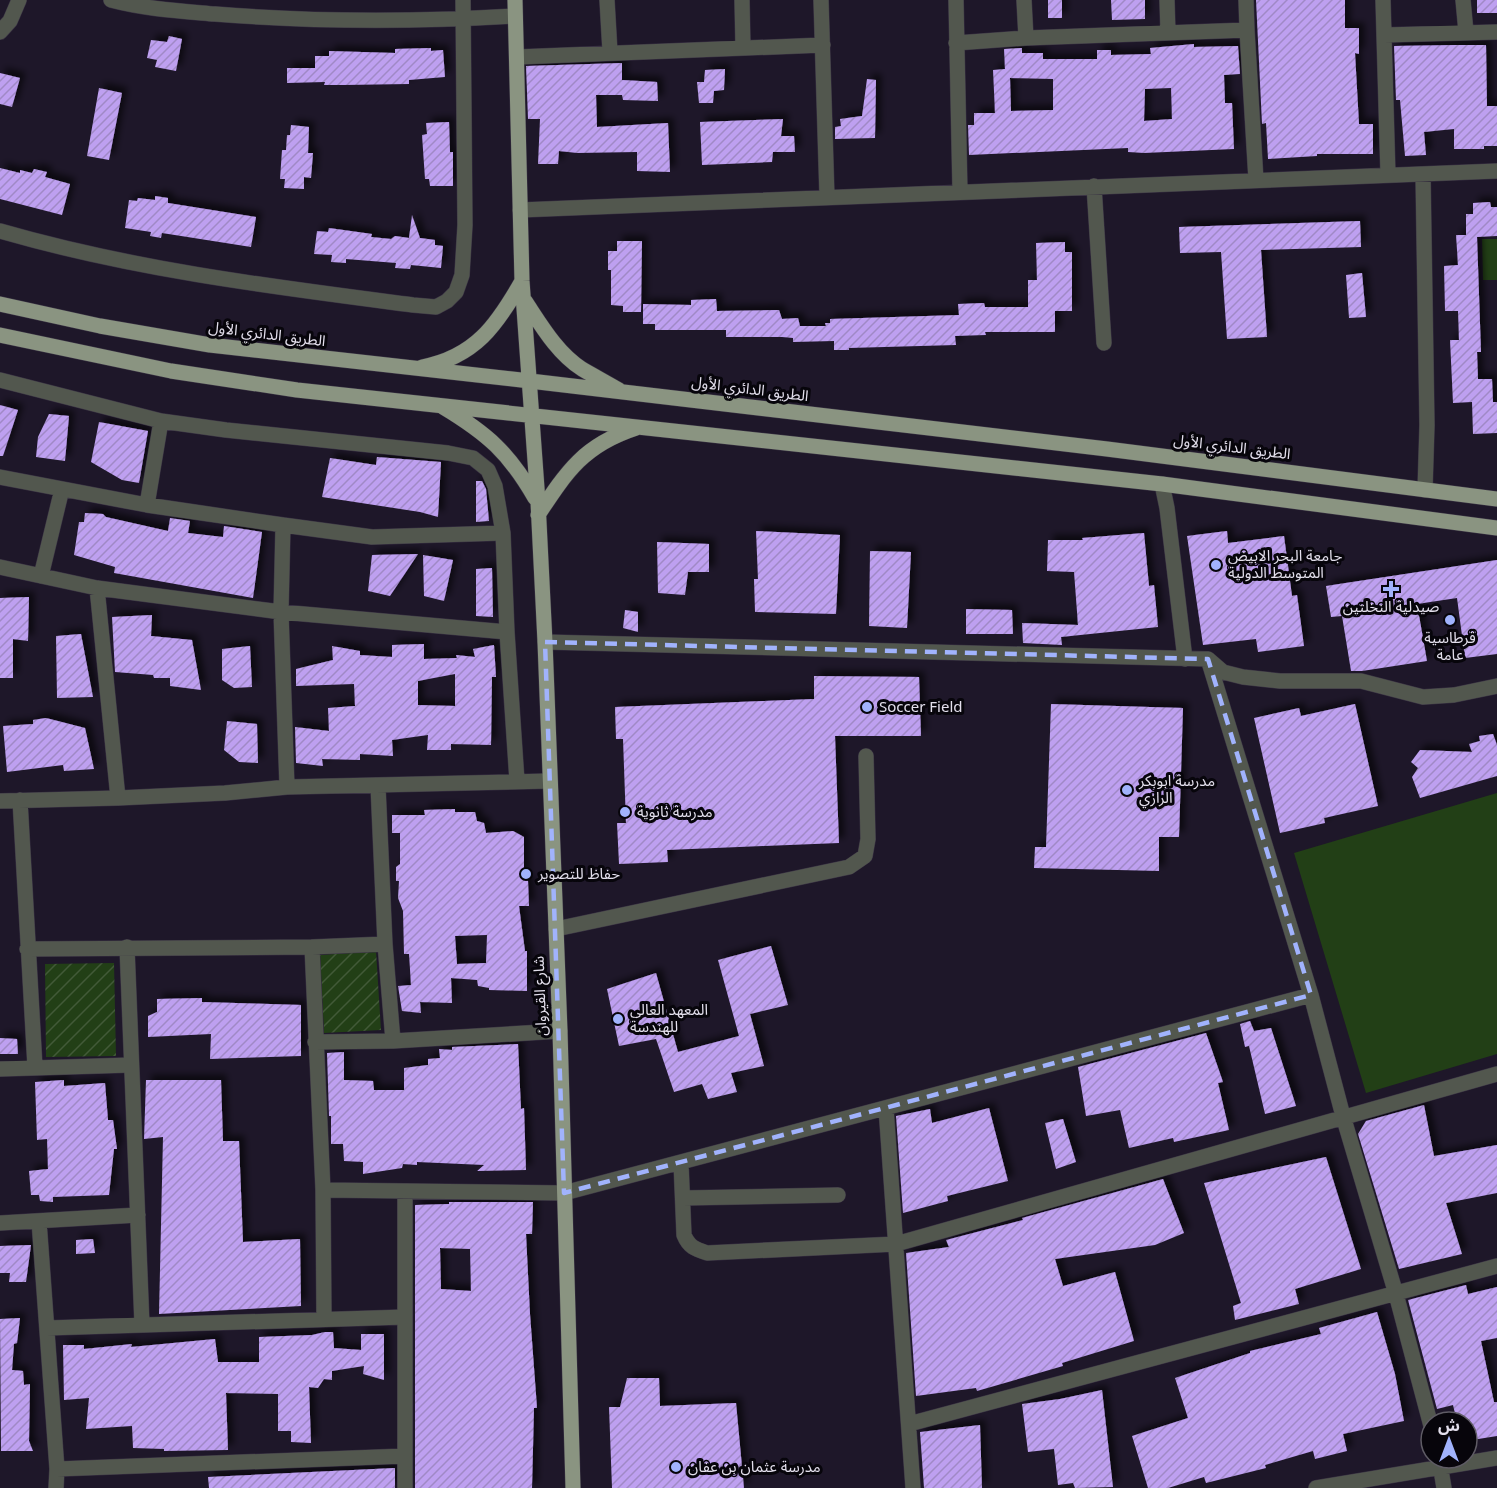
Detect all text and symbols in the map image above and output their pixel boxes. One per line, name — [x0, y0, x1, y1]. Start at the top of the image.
street label: الطريق الدائري الأول — [207, 311, 327, 357]
street label: الطريق الدائري الأول — [690, 366, 810, 412]
street label: الطريق الدائري الأول — [1172, 424, 1292, 470]
place label: جامعة البحر الابيض المتوسط الدولية — [1228, 540, 1342, 589]
marker: جامعة البحر الابيض المتوسط الدولية — [1209, 558, 1223, 572]
marker: صيدلية النخلتين — [1384, 582, 1398, 596]
place label: صيدلية النخلتين — [1343, 591, 1439, 623]
marker: قرطاسية عامة — [1443, 613, 1457, 627]
place label: قرطاسية عامة — [1424, 622, 1476, 671]
place label: Soccer Field — [879, 691, 962, 723]
marker: Soccer Field — [860, 700, 874, 714]
place label: مدرسة ابوبكر الرازي — [1138, 765, 1215, 814]
marker: مدرسة ابوبكر الرازي — [1120, 783, 1134, 797]
place label: مدرسة ثانوية — [637, 796, 713, 828]
marker: مدرسة ثانوية — [618, 805, 632, 819]
place label: حفاظ للتصوير — [537, 858, 620, 890]
marker: حفاظ للتصوير — [519, 867, 533, 881]
street label: شارع القيروان — [523, 955, 557, 1037]
place label: المعهد العالي للهندسة — [630, 994, 708, 1043]
marker: المعهد العالي للهندسة — [611, 1012, 625, 1026]
text: ش — [1438, 1409, 1460, 1443]
north arrow — [1419, 1410, 1479, 1470]
place label: مدرسة عثمان بن عفان — [688, 1451, 821, 1483]
marker: مدرسة عثمان بن عفان — [669, 1460, 683, 1474]

